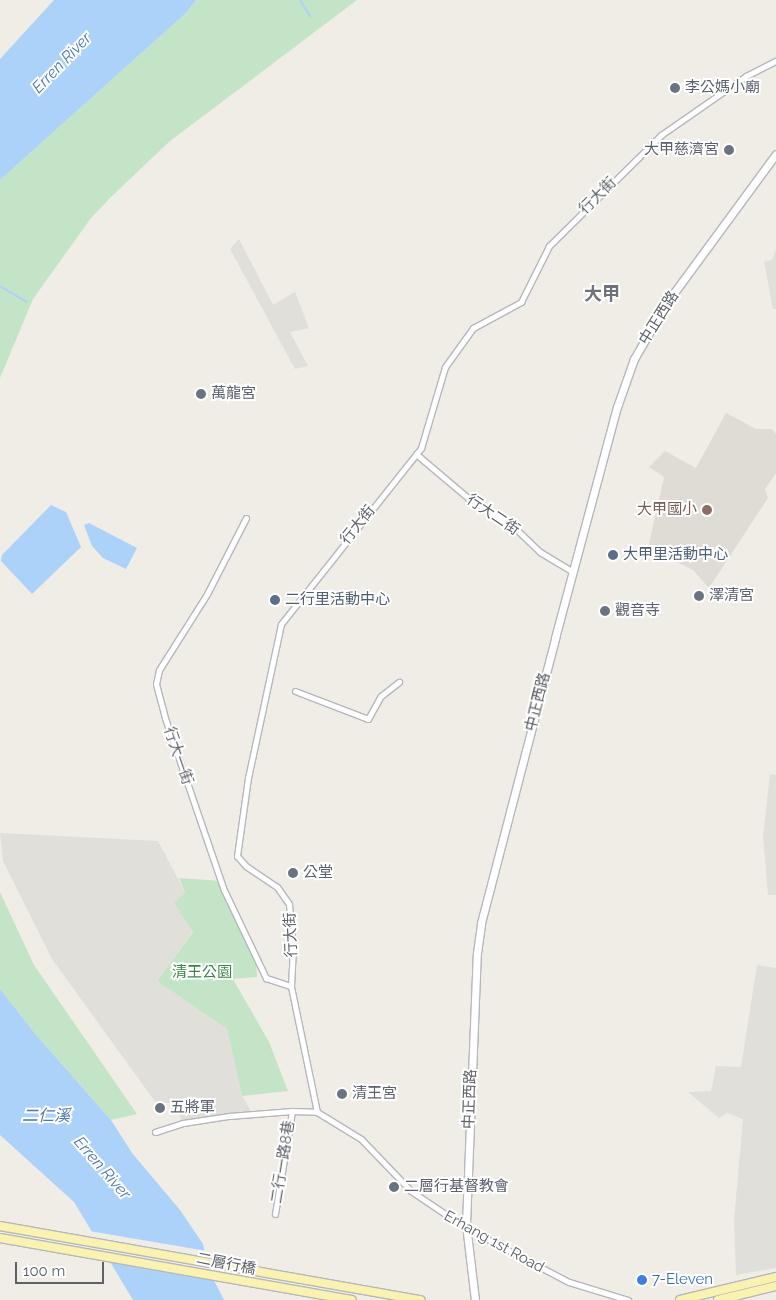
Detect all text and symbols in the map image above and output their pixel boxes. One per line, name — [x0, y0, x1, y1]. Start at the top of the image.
water label: Erren River — [28, 29, 96, 97]
place label: 李公媽小廟 — [685, 79, 760, 97]
marker: 李公媽小廟 — [669, 82, 681, 94]
place label: 大甲慈濟宮 — [644, 141, 719, 159]
marker: 大甲慈濟宮 — [723, 144, 735, 156]
street label: 行大街 — [576, 174, 620, 218]
district label: 大甲 — [584, 283, 620, 305]
street label: 中正西路 — [635, 288, 683, 348]
place label: 萬龍宮 — [211, 385, 256, 403]
marker: 萬龍宮 — [195, 388, 207, 400]
street label: 行大二街 — [463, 491, 523, 539]
place label: 大甲國小 — [637, 501, 697, 519]
street label: 行大街 — [337, 502, 379, 548]
marker: 大甲國小 — [701, 504, 713, 516]
place label: 大甲里活動中心 — [623, 546, 728, 564]
marker: 大甲里活動中心 — [607, 549, 619, 561]
place label: 澤清宮 — [709, 587, 754, 605]
marker: 澤清宮 — [693, 590, 705, 602]
place label: 二行里活動中心 — [285, 591, 390, 609]
marker: 二行里活動中心 — [269, 594, 281, 606]
place label: 觀音寺 — [615, 602, 660, 620]
marker: 觀音寺 — [599, 605, 611, 617]
street label: 中正西路 — [522, 671, 554, 733]
street label: 行大一街 — [160, 725, 196, 787]
place label: 公堂 — [303, 864, 333, 882]
marker: 公堂 — [287, 867, 299, 879]
street label: 行大街 — [281, 912, 301, 958]
park label: 清王公園 — [172, 964, 232, 982]
street label: 中正西路 — [460, 1069, 480, 1129]
place label: 清王宮 — [352, 1085, 397, 1103]
marker: 清王宮 — [336, 1088, 348, 1100]
place label: 五將軍 — [170, 1099, 215, 1117]
marker: 五將軍 — [154, 1102, 166, 1114]
water label: 二仁溪 — [22, 1106, 70, 1126]
street label: 二行一路8巷 — [268, 1119, 298, 1205]
water label: Erren River — [70, 1133, 134, 1203]
place label: 二層行基督教會 — [404, 1178, 509, 1196]
marker: 二層行基督教會 — [388, 1181, 400, 1193]
street label: Erhang 1st Road — [441, 1207, 547, 1277]
street label: 二層行橋 — [195, 1249, 257, 1279]
scale bar — [18, 1252, 106, 1284]
text: 100 m — [23, 1262, 65, 1280]
place label: 7-Eleven — [652, 1271, 713, 1289]
marker: 7-Eleven — [636, 1274, 648, 1286]

